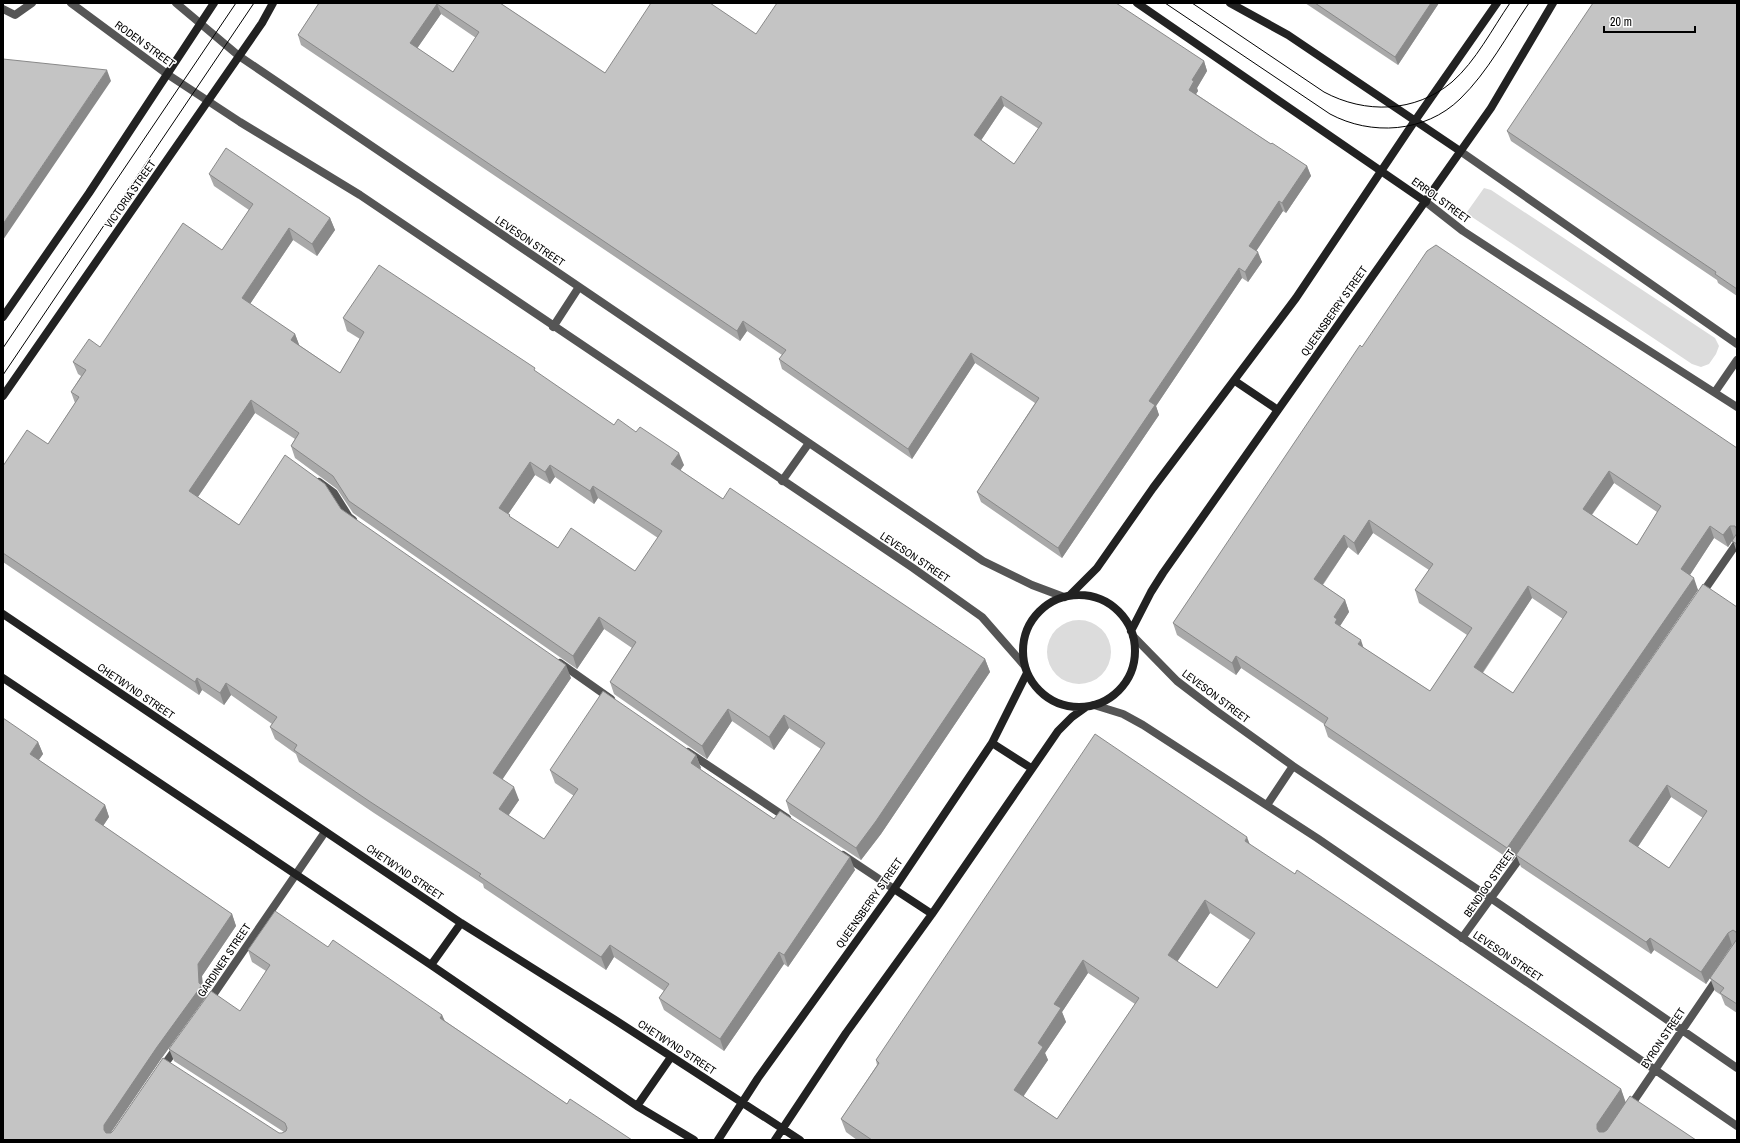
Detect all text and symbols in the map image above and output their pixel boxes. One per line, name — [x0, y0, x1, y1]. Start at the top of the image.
scale bar — [1604, 8, 1695, 34]
text: 20 m — [1610, 14, 1632, 30]
street label: RODEN STREET — [112, 18, 178, 71]
street label: VICTORIA STREET — [101, 157, 159, 231]
street label: ERROL STREET — [1409, 174, 1473, 226]
street label: LEVESON STREET — [493, 213, 568, 270]
street label: QUEENSBERRY STREET — [1298, 263, 1371, 359]
street label: LEVESON STREET — [878, 529, 953, 586]
street label: CHETWYND STREET — [95, 660, 178, 722]
street label: LEVESON STREET — [1180, 666, 1253, 726]
street label: CHETWYND STREET — [364, 841, 447, 903]
street label: BENDIGO STREET — [1460, 846, 1518, 920]
street label: QUEENSBERRY STREET — [833, 855, 906, 951]
street label: GARDINER STREET — [194, 920, 254, 999]
street label: LEVESON STREET — [1471, 928, 1546, 985]
street label: BYRON STREET — [1638, 1005, 1689, 1071]
street label: CHETWYND STREET — [635, 1017, 719, 1078]

